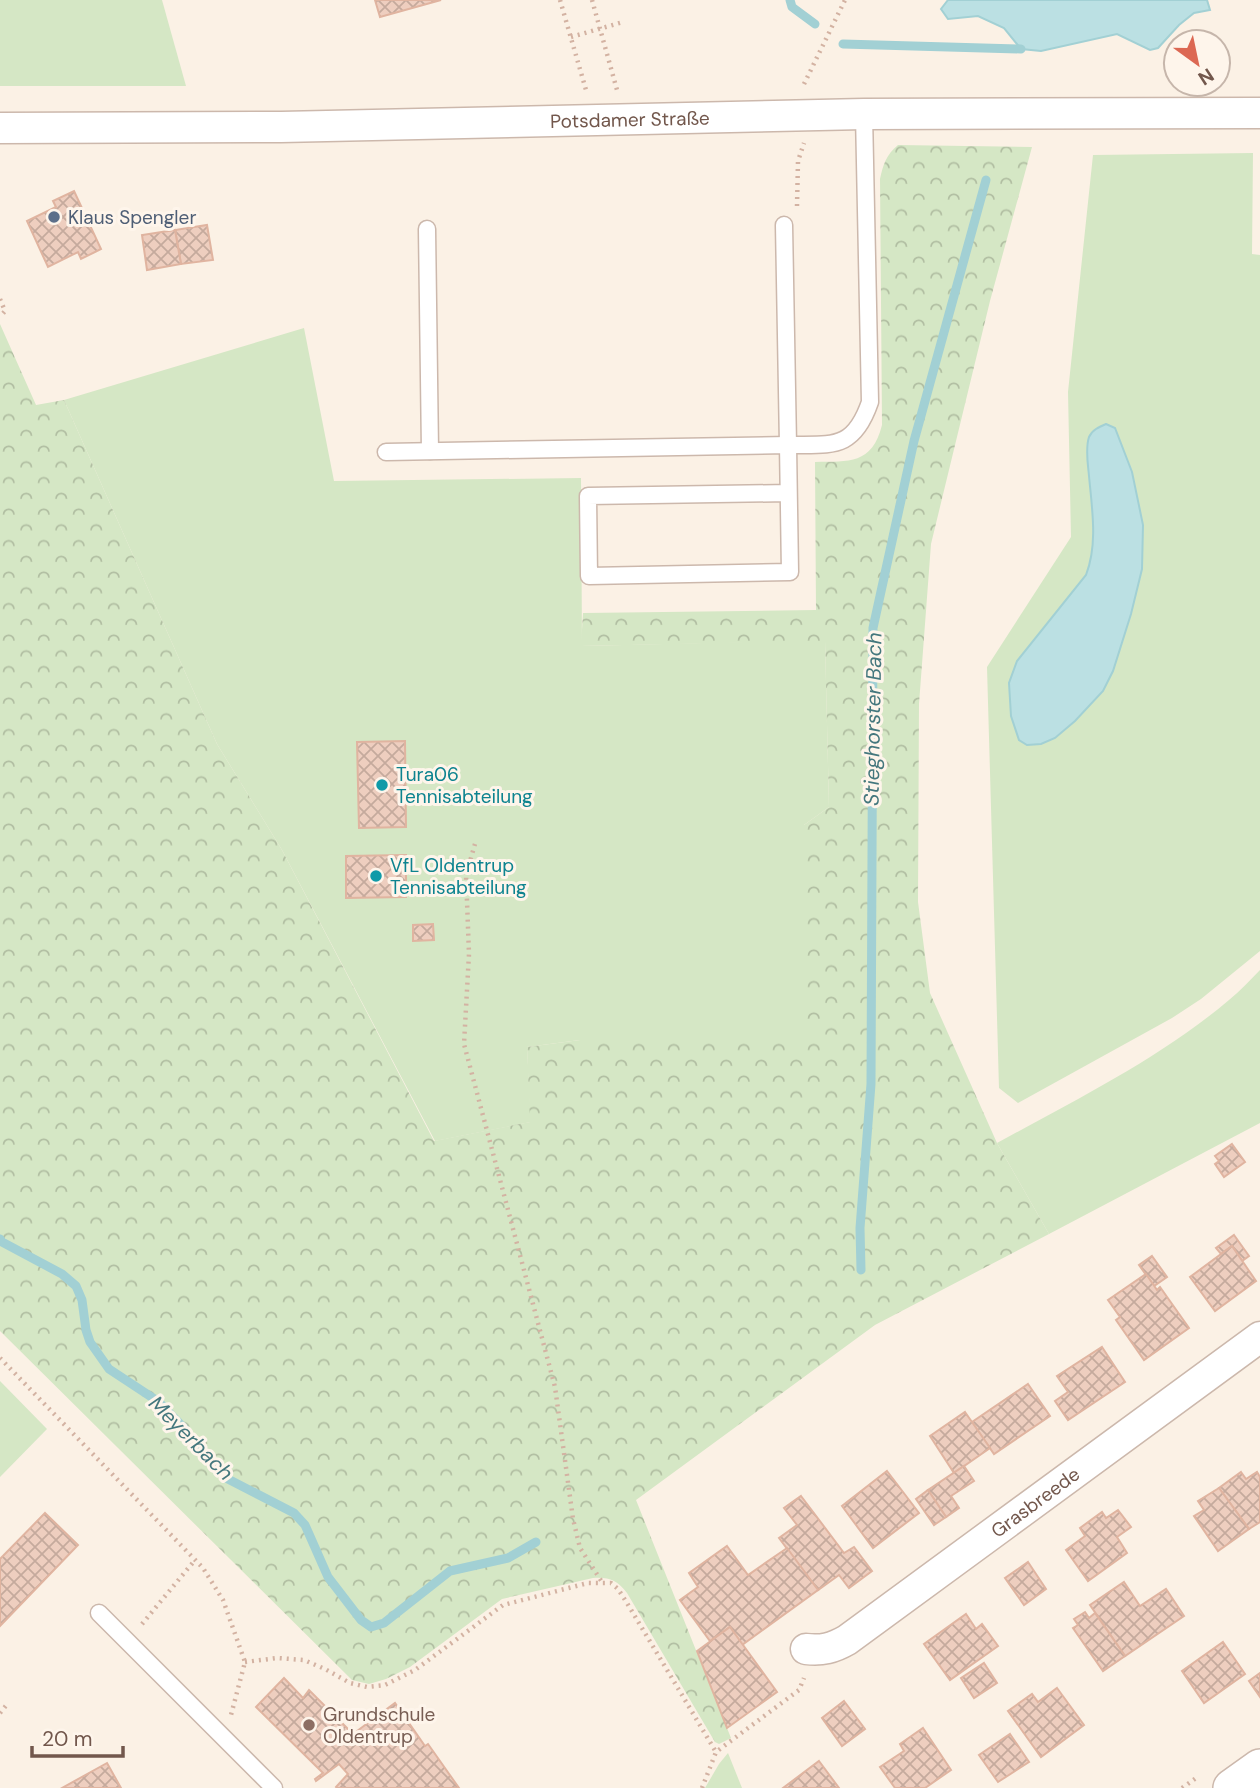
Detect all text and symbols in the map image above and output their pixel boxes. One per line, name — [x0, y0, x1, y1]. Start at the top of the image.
north arrow — [1162, 28, 1232, 98]
text: N — [1193, 63, 1219, 91]
street label: Potsdamer Straße — [550, 105, 710, 134]
place label: Klaus Spengler — [68, 205, 196, 230]
marker: Klaus Spengler — [46, 209, 62, 225]
water label: Stieghorster Bach — [857, 632, 889, 806]
place label: Tura06 Tennisabteilung — [396, 762, 533, 809]
marker: Tura06 Tennisabteilung — [374, 777, 390, 793]
place label: VfL Oldentrup Tennisabteilung — [390, 853, 527, 900]
marker: VfL Oldentrup Tennisabteilung — [368, 868, 384, 884]
water label: Meyerbach — [143, 1390, 239, 1486]
street label: Grasbreede — [986, 1462, 1085, 1543]
place label: Grundschule Oldentrup — [323, 1702, 435, 1749]
scale bar — [32, 1714, 122, 1758]
marker: Grundschule Oldentrup — [301, 1717, 317, 1733]
text: 20 m — [42, 1725, 93, 1753]

